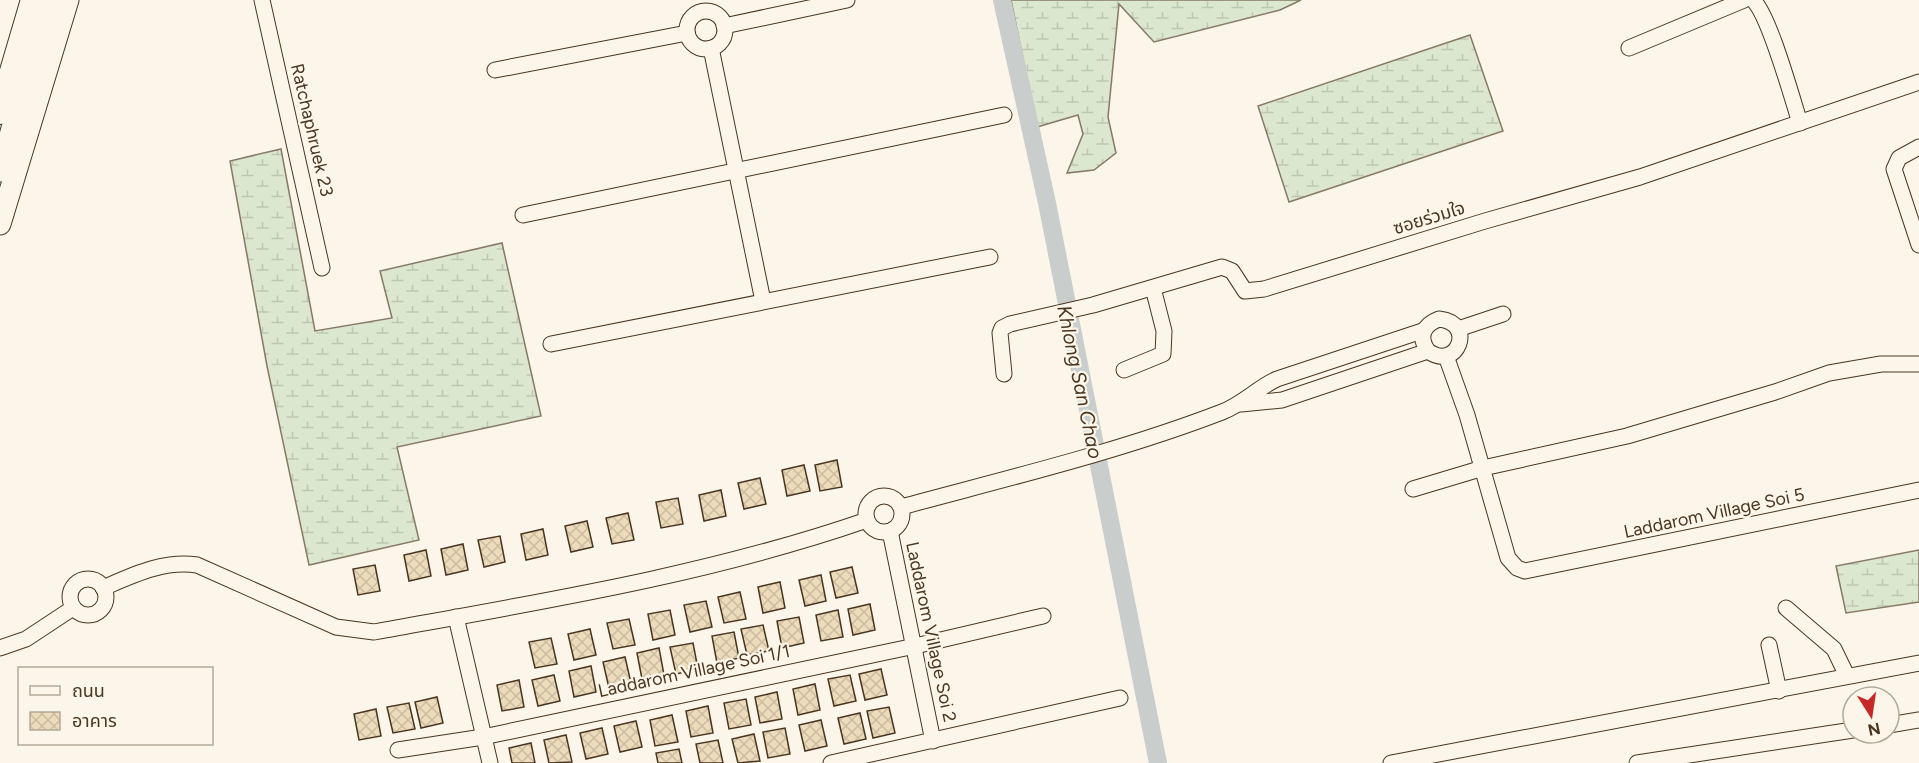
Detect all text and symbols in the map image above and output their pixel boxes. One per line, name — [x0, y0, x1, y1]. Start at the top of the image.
street label: Ratchaphruek 23 — [286, 61, 338, 199]
street label: ซอยร่วมใจ — [1390, 197, 1468, 239]
water label: Khlong San Chao — [1052, 303, 1108, 461]
street label: Laddarom Village Soi 5 — [1622, 483, 1806, 543]
street label: Laddarom Village Soi 2 — [901, 540, 961, 724]
street label: Laddarom Village Soi 1/1 — [596, 640, 792, 702]
legend — [18, 667, 213, 745]
text: ถนน — [72, 680, 105, 702]
north arrow — [1841, 685, 1901, 745]
text: อาคาร — [72, 710, 117, 732]
text: N — [1866, 719, 1882, 740]

